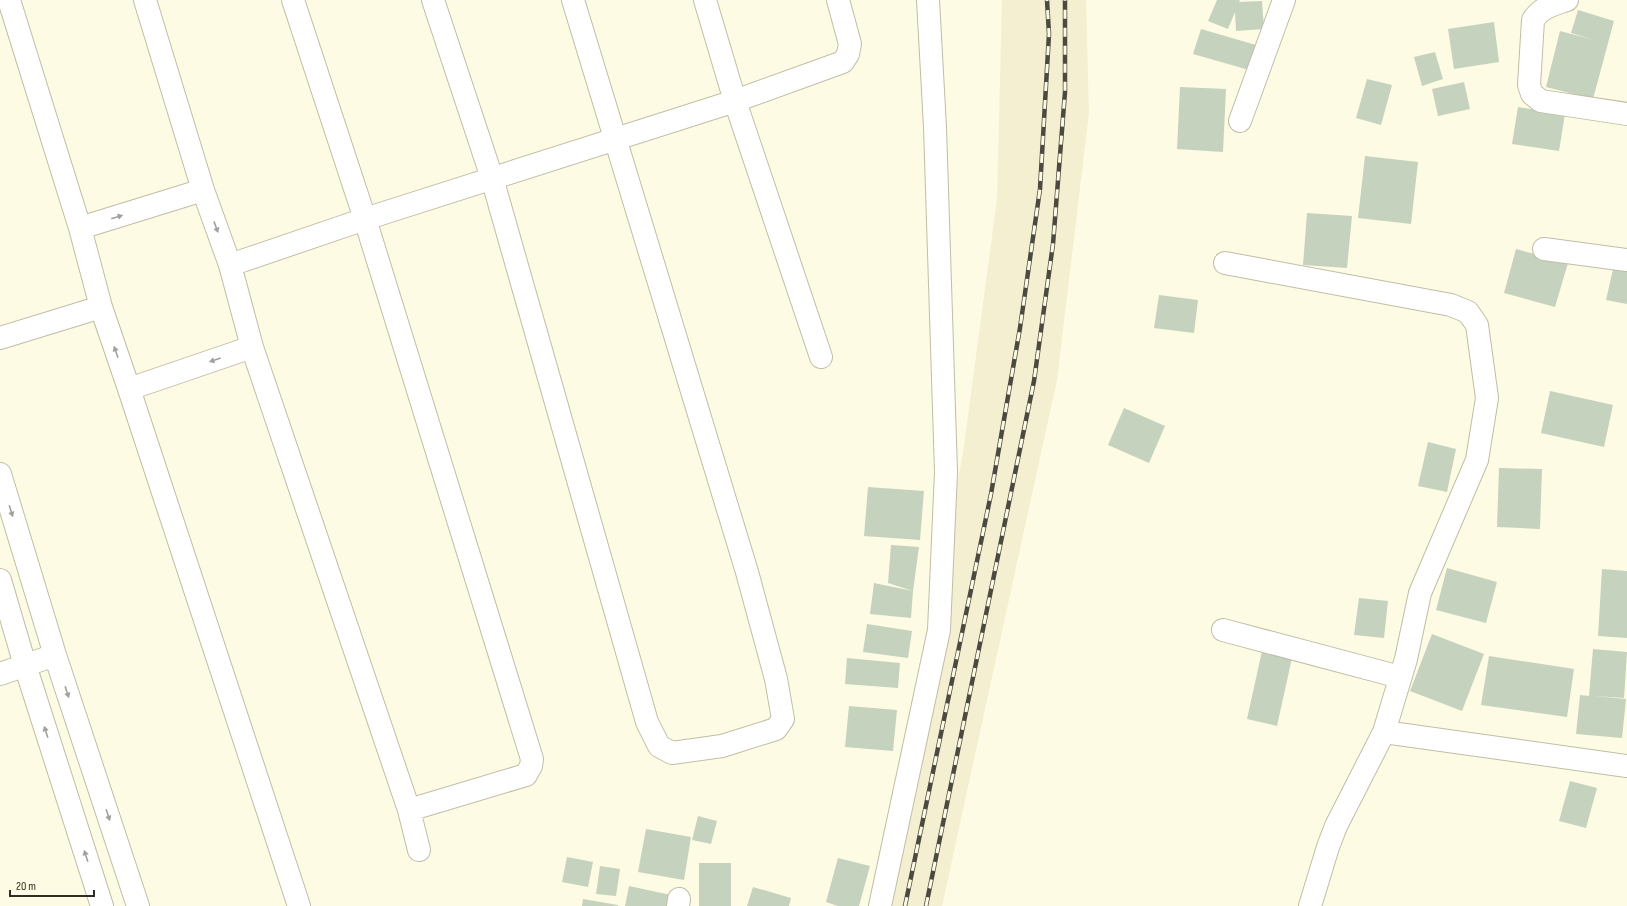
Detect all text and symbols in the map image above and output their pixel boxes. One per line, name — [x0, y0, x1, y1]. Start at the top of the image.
one-way arrow — [112, 213, 124, 219]
one-way arrow — [213, 221, 219, 233]
one-way arrow — [113, 346, 119, 358]
one-way arrow — [209, 357, 221, 363]
one-way arrow — [8, 505, 14, 517]
one-way arrow — [64, 686, 70, 698]
one-way arrow — [43, 725, 49, 737]
one-way arrow — [105, 810, 111, 822]
one-way arrow — [83, 849, 89, 861]
scale bar — [10, 872, 94, 898]
text: 20 m — [16, 879, 36, 894]

